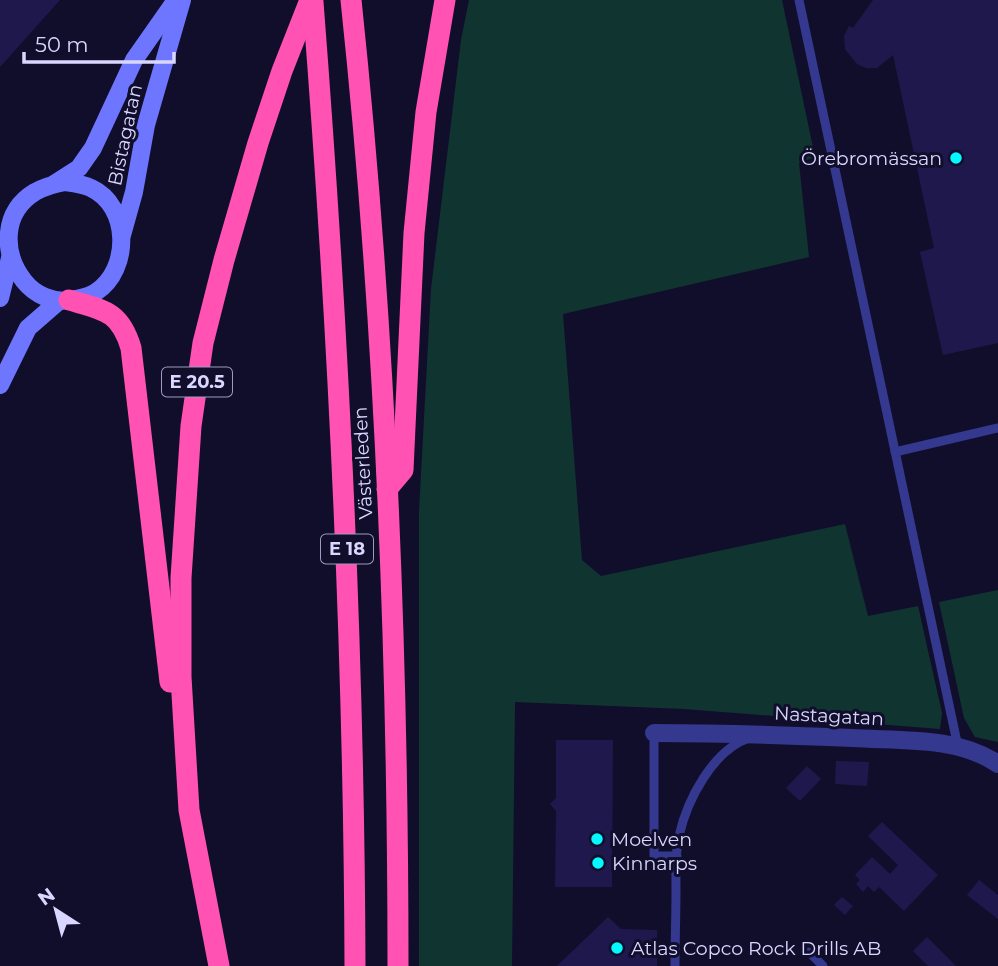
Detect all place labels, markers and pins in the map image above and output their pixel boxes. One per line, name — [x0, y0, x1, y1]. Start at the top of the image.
place label: Örebromässan — [801, 147, 942, 170]
marker: Örebromässan — [948, 150, 964, 166]
place label: Moelven — [611, 828, 692, 851]
marker: Moelven — [589, 831, 605, 847]
place label: Kinnarps — [612, 852, 697, 875]
marker: Kinnarps — [590, 855, 606, 871]
place label: Atlas Copco Rock Drills AB — [631, 937, 881, 960]
marker: Atlas Copco Rock Drills AB — [609, 940, 625, 956]

